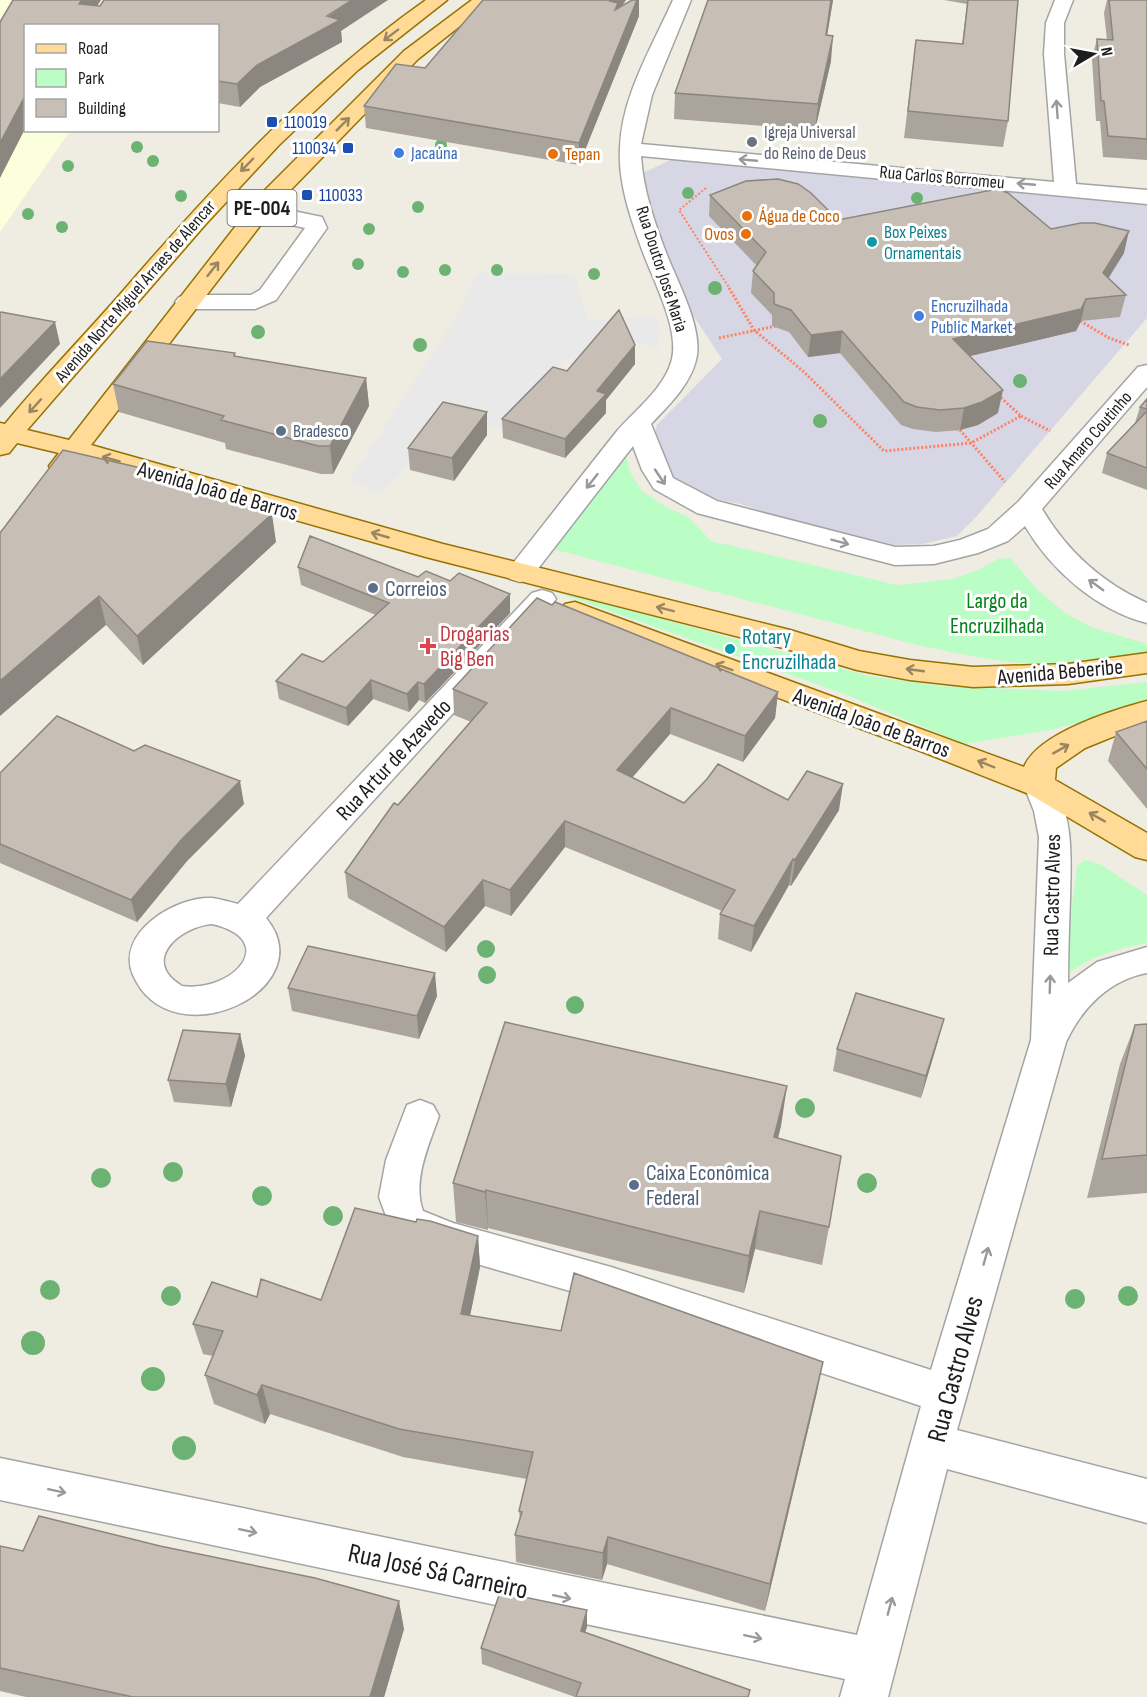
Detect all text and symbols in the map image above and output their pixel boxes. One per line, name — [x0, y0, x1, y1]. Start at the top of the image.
legend — [24, 24, 219, 132]
north arrow — [1063, 24, 1123, 84]
one-way arrow — [384, 28, 400, 41]
text: Road — [78, 38, 108, 59]
text: N — [1096, 46, 1116, 58]
text: Park — [78, 68, 104, 89]
text: Building — [78, 98, 126, 119]
one-way arrow — [1052, 99, 1063, 119]
place label: 110019 — [284, 112, 327, 133]
marker: 110019 — [265, 115, 279, 129]
one-way arrow — [336, 117, 350, 132]
place label: Igreja Universal do Reino de Deus — [764, 122, 866, 164]
marker: Igreja Universal do Reino de Deus — [745, 135, 759, 149]
place label: 110034 — [292, 138, 336, 159]
marker: 110034 — [341, 141, 355, 155]
place label: Jacaúna — [410, 143, 458, 164]
place label: Tepan — [565, 144, 600, 165]
marker: Jacaúna — [392, 146, 406, 160]
marker: Tepan — [546, 147, 560, 161]
one-way arrow — [739, 154, 759, 165]
one-way arrow — [239, 158, 254, 173]
street label: Rua Carlos Borromeu — [878, 162, 1005, 193]
one-way arrow — [1017, 178, 1037, 189]
place label: 110033 — [319, 185, 363, 206]
marker: 110033 — [300, 188, 314, 202]
road number: PE-004 — [228, 190, 296, 226]
street label: Avenida Norte Miguel Arraes de Alencar — [50, 196, 220, 387]
street label: Rua Doutor José Maria — [631, 204, 692, 335]
place label: Água de Coco — [758, 206, 840, 227]
marker: Água de Coco — [740, 209, 754, 223]
place label: Box Peixes Ornamentais — [884, 222, 961, 264]
place label: Ovos — [704, 224, 734, 245]
marker: Ovos — [739, 227, 753, 241]
marker: Box Peixes Ornamentais — [865, 235, 879, 249]
one-way arrow — [207, 261, 220, 277]
place label: Encruzilhada Public Market — [931, 296, 1013, 338]
marker: Encruzilhada Public Market — [912, 309, 926, 323]
street label: Rua Amaro Coutinho — [1040, 387, 1137, 494]
one-way arrow — [28, 398, 42, 413]
place label: Bradesco — [293, 421, 349, 442]
marker: Bradesco — [274, 424, 288, 438]
one-way arrow — [102, 453, 121, 464]
street label: Avenida João de Barros — [134, 455, 301, 527]
one-way arrow — [654, 468, 666, 484]
one-way arrow — [586, 473, 599, 489]
one-way arrow — [370, 529, 389, 540]
one-way arrow — [831, 536, 850, 548]
place label: Correios — [385, 576, 447, 603]
one-way arrow — [1089, 579, 1105, 591]
marker: Correios — [366, 581, 380, 595]
park label: Largo da Encruzilhada — [950, 588, 1044, 640]
one-way arrow — [656, 602, 675, 614]
place label: Drogarias Big Ben — [440, 621, 510, 673]
place label: Rotary Encruzilhada — [742, 624, 836, 676]
marker: Drogarias Big Ben — [421, 639, 435, 653]
marker: Rotary Encruzilhada — [723, 642, 737, 656]
street label: Avenida Beberibe — [995, 654, 1124, 692]
one-way arrow — [715, 660, 734, 671]
one-way arrow — [906, 665, 926, 676]
street label: Avenida João de Barros — [788, 682, 954, 764]
street label: Rua Artur de Azevedo — [331, 694, 457, 826]
one-way arrow — [1052, 743, 1069, 755]
one-way arrow — [977, 758, 995, 769]
one-way arrow — [1089, 811, 1106, 823]
street label: Rua Castro Alves — [1038, 834, 1067, 956]
one-way arrow — [1044, 974, 1055, 994]
place label: Caixa Econômica Federal — [646, 1160, 769, 1212]
marker: Caixa Econômica Federal — [627, 1178, 641, 1192]
one-way arrow — [981, 1247, 992, 1266]
street label: Rua Castro Alves — [921, 1293, 991, 1446]
one-way arrow — [47, 1486, 67, 1497]
one-way arrow — [238, 1526, 257, 1537]
street label: Rua José Sá Carneiro — [345, 1537, 531, 1607]
one-way arrow — [552, 1592, 572, 1603]
one-way arrow — [885, 1597, 897, 1616]
one-way arrow — [743, 1632, 762, 1643]

